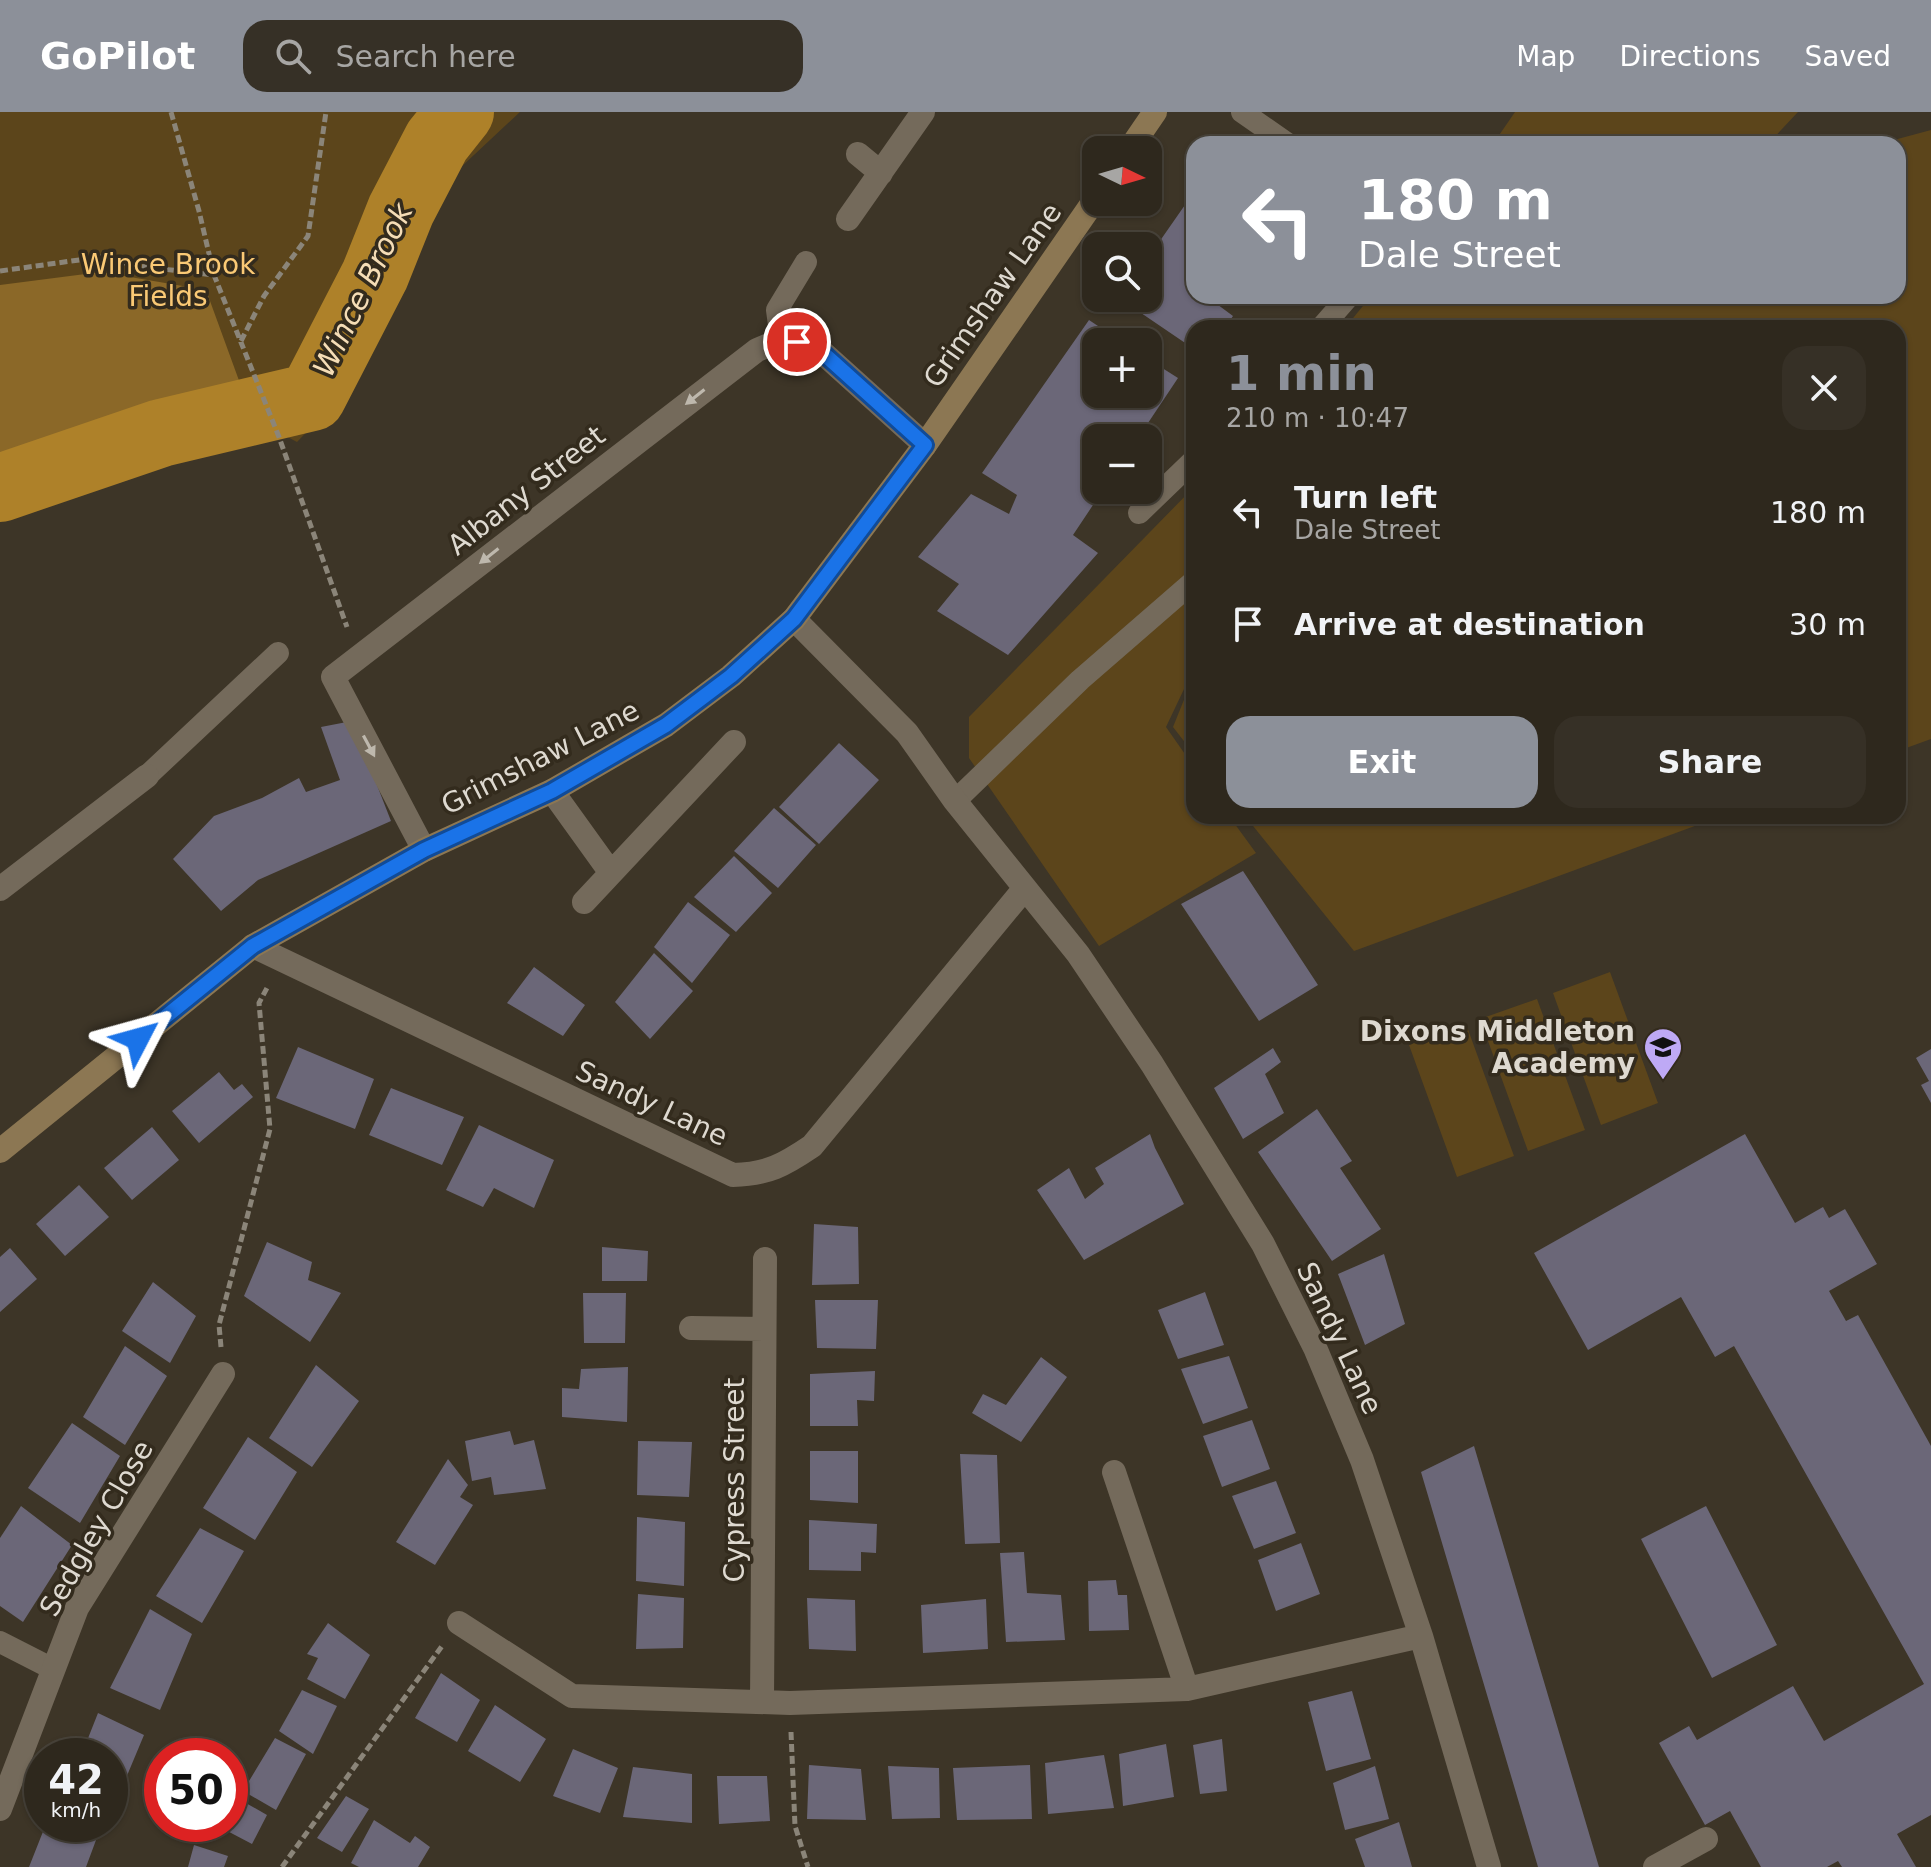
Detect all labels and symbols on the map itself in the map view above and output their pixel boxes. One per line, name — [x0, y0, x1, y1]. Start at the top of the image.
north arrow — [1082, 136, 1162, 216]
water label: Wince Brook — [306, 196, 420, 382]
street label: Grimshaw Lane — [917, 197, 1068, 394]
park label: Wince Brook Fields — [81, 248, 256, 313]
pin — [763, 308, 831, 376]
one-way arrow — [685, 389, 705, 405]
street label: Albany Street — [441, 419, 611, 562]
one-way arrow — [479, 548, 500, 564]
street label: Grimshaw Lane — [436, 693, 645, 821]
one-way arrow — [362, 735, 376, 758]
position arrow — [96, 997, 180, 1081]
place label: Dixons Middleton Academy — [1360, 1015, 1635, 1080]
school or university icon: Dixons Middleton Academy — [1642, 1026, 1684, 1081]
street label: Sandy Lane — [571, 1054, 733, 1153]
street label: Sandy Lane — [1290, 1257, 1389, 1419]
street label: Cypress Street — [718, 1377, 751, 1583]
street label: Sedgley Close — [33, 1435, 160, 1622]
speed limit sign: 50 — [144, 1738, 248, 1842]

